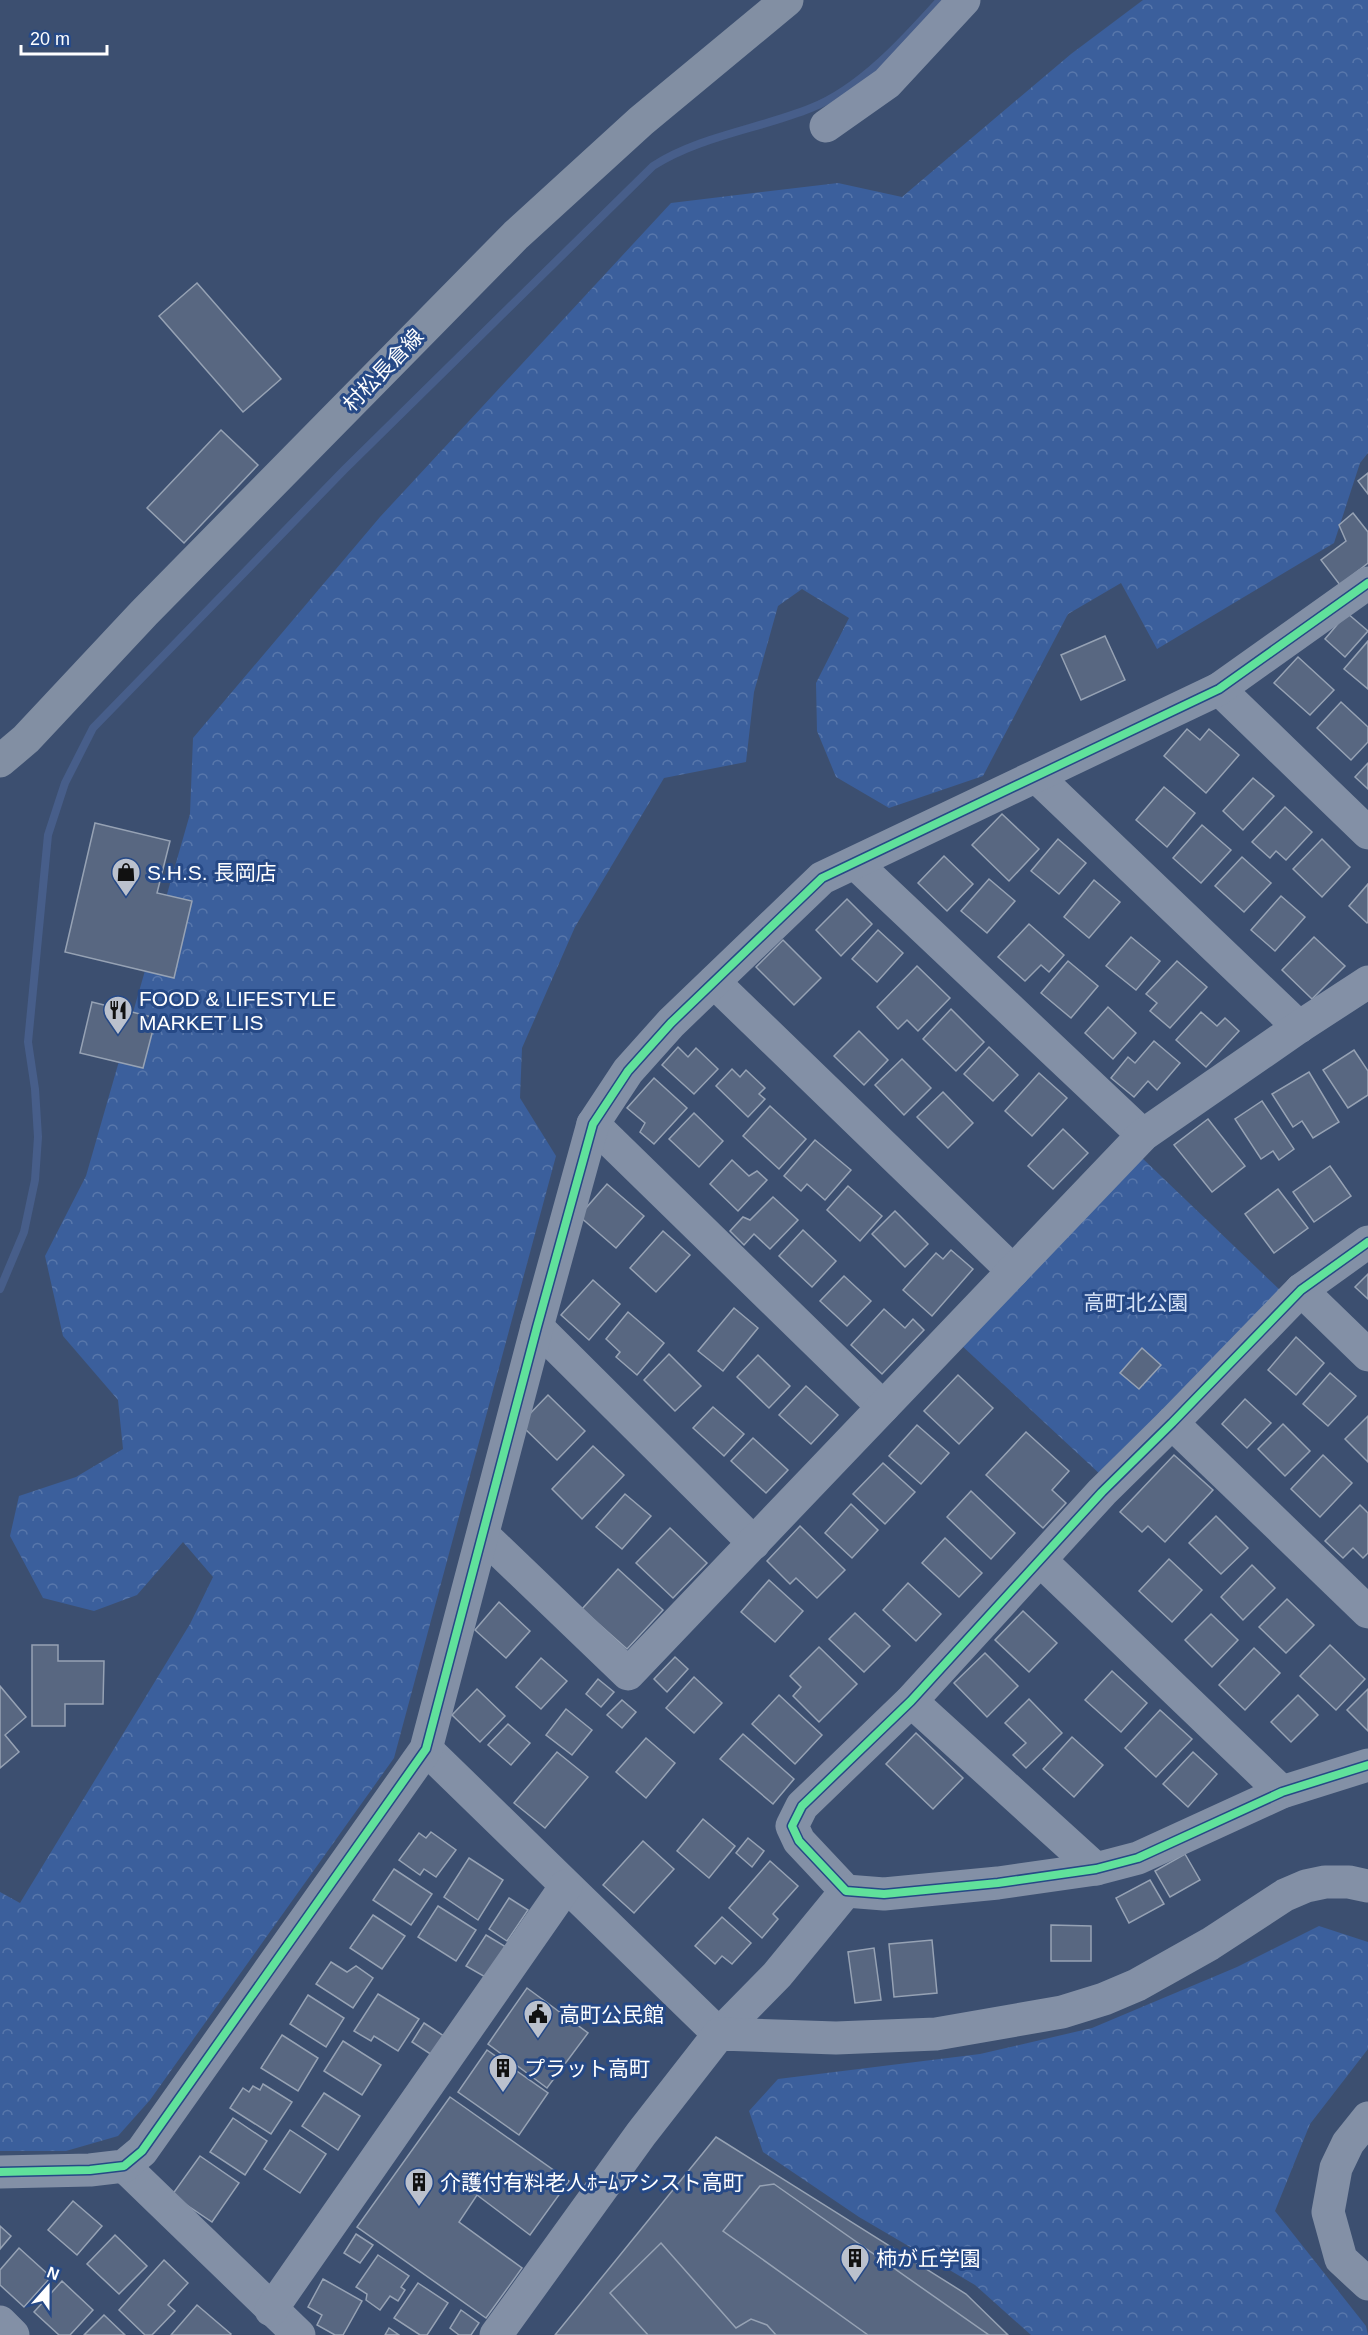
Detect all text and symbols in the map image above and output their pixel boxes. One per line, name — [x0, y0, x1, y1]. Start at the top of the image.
scale bar — [21, 18, 106, 56]
text: 20 m — [30, 29, 70, 49]
street label: 村松長倉線 — [338, 324, 428, 416]
shop icon: S.H.S. 長岡店 — [110, 856, 142, 898]
place label: S.H.S. 長岡店 — [147, 861, 277, 884]
place label: FOOD & LIFESTYLE MARKET LIS — [139, 987, 336, 1034]
restaurant icon: FOOD & LIFESTYLE MARKET LIS — [102, 994, 134, 1036]
park label: 高町北公園 — [1084, 1291, 1189, 1314]
public building icon: 高町公民館 — [522, 1998, 554, 2040]
place label: 高町公民館 — [559, 2003, 664, 2026]
building icon: プラット高町 — [487, 2052, 519, 2094]
place label: プラット高町 — [524, 2057, 650, 2080]
building icon: 介護付有料老人ﾎｰﾑアシスト高町 — [403, 2166, 435, 2208]
place label: 介護付有料老人ﾎｰﾑアシスト高町 — [440, 2171, 744, 2194]
building icon: 柿が丘学園 — [839, 2242, 871, 2284]
place label: 柿が丘学園 — [876, 2247, 981, 2270]
north arrow — [18, 2257, 78, 2317]
text: N — [45, 2263, 62, 2283]

